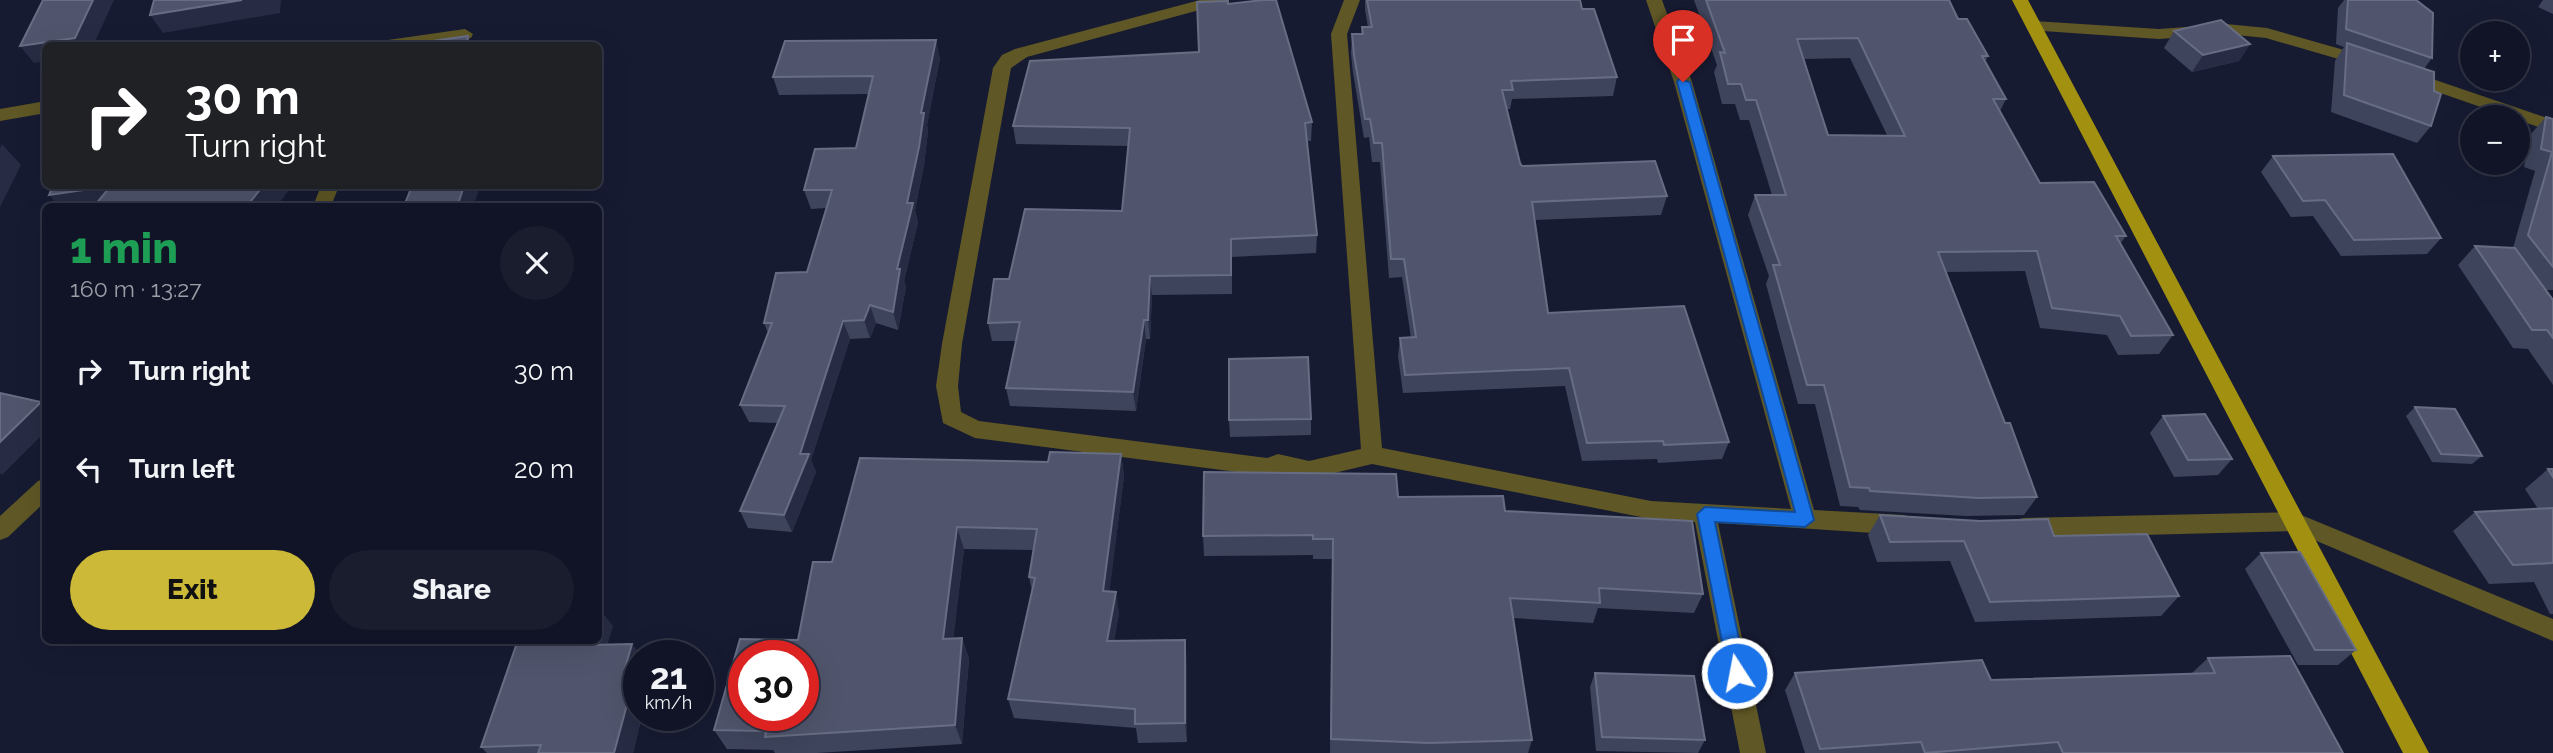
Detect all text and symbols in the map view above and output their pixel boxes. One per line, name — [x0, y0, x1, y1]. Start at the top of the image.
pin — [1653, 10, 1713, 82]
icon: arrive — [1664, 21, 1702, 59]
map controls — [2460, 21, 2530, 175]
button: + — [2460, 21, 2530, 91]
text: 30 m — [185, 68, 300, 125]
icon: right — [70, 70, 161, 161]
button: − — [2460, 105, 2530, 175]
text: Turn right — [185, 127, 326, 164]
text: 1 min — [70, 224, 178, 273]
button: close — [500, 226, 574, 300]
text: 160 m · 13:27 — [70, 275, 202, 302]
icon: right — [70, 352, 108, 390]
text: Turn right — [129, 356, 250, 386]
text: 30 m — [514, 356, 574, 386]
icon: left — [70, 450, 108, 488]
text: Turn left — [129, 454, 235, 484]
text: 20 m — [514, 454, 574, 484]
button: Exit — [70, 550, 315, 630]
button: Share — [329, 550, 574, 630]
position arrow — [1700, 636, 1774, 710]
speed limit sign: 30 — [728, 640, 819, 731]
text: 21 — [650, 656, 687, 697]
text: km/h — [645, 692, 692, 713]

